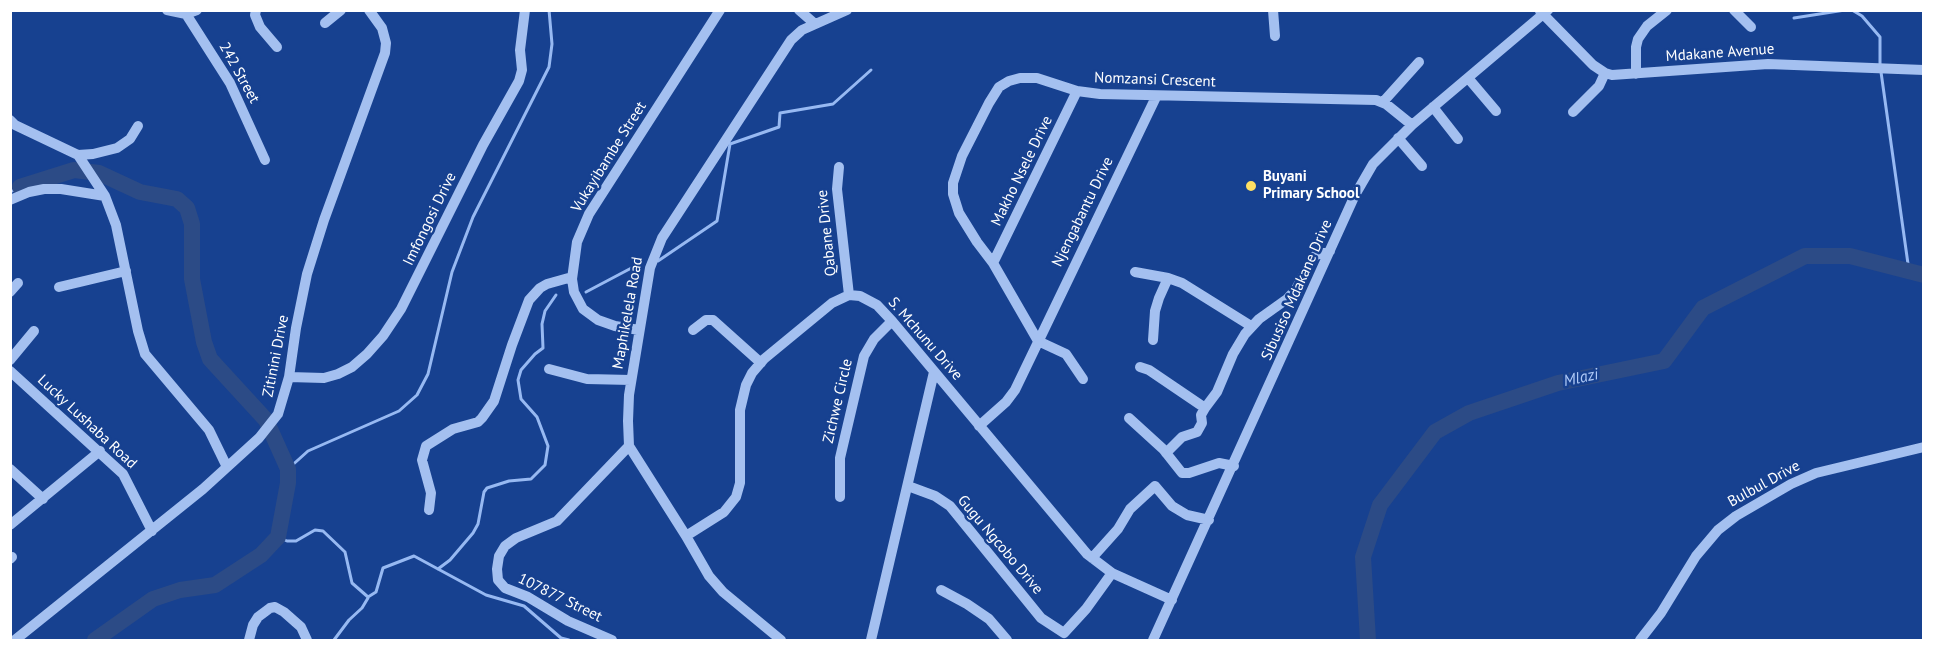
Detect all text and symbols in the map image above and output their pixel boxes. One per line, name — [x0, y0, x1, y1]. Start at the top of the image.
street label: 242 Street — [215, 39, 263, 107]
street label: Mdakane Avenue — [1665, 40, 1775, 66]
street label: Nomzansi Crescent — [1094, 69, 1216, 91]
street label: Vukayibambe Street — [568, 98, 650, 216]
street label: Makho Nsele Drive — [988, 113, 1056, 229]
street label: Njengabantu Drive — [1049, 154, 1117, 270]
place label: Buyani Primary School — [1263, 168, 1359, 203]
street label: Imfongosi Drive — [400, 169, 460, 269]
marker: Buyani Primary School — [1244, 179, 1258, 193]
street label: Qabane Drive — [814, 189, 840, 277]
street label: Sibusiso Mdakane Drive — [1258, 217, 1336, 363]
street label: Maphikelela Road — [609, 255, 647, 371]
street label: S. Mchunu Drive — [884, 294, 966, 384]
street label: Zitinini Drive — [259, 313, 293, 399]
street label: Zichwe Circle — [820, 357, 856, 445]
water label: Mlazi — [1562, 365, 1600, 391]
street label: Lucky Lushaba Road — [34, 371, 140, 473]
street label: Bulbul Drive — [1725, 457, 1803, 511]
street label: Gugu Ngcobo Drive — [953, 492, 1047, 598]
street label: 107877 Street — [515, 570, 605, 626]

